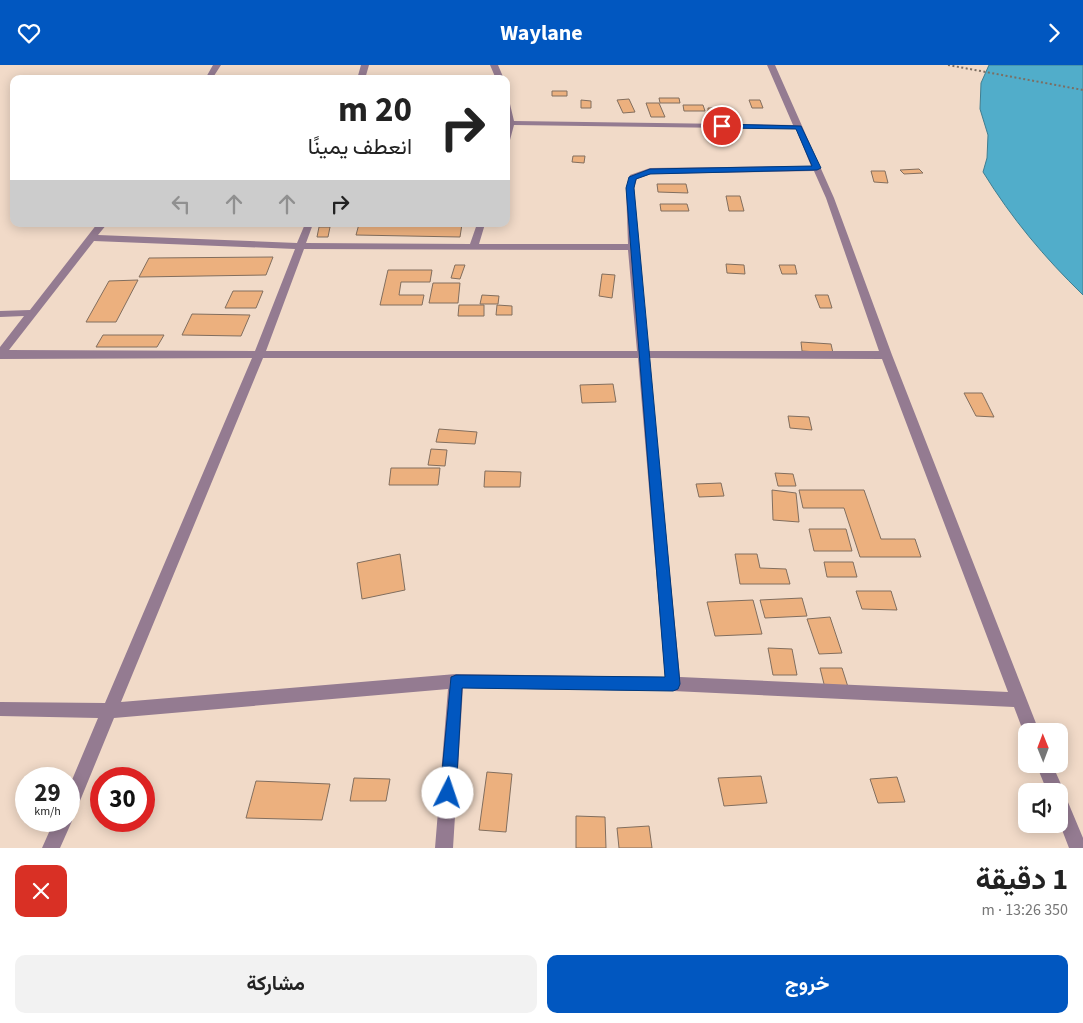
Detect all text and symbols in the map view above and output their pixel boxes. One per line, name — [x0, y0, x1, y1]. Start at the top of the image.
text: Waylane — [500, 17, 583, 49]
icon: heart — [15, 19, 43, 47]
icon: forward — [1040, 19, 1068, 47]
text: 20 m — [338, 85, 412, 135]
icon: right — [430, 95, 495, 160]
pin — [701, 105, 743, 147]
icon: arrive — [708, 112, 736, 140]
text: انعطف يمينًا — [308, 131, 412, 163]
icon: left — [167, 190, 195, 218]
icon: ahead — [220, 190, 248, 218]
icon: ahead — [273, 190, 301, 218]
icon: right — [326, 190, 354, 218]
north arrow — [1018, 723, 1068, 773]
map controls — [1018, 723, 1068, 833]
position arrow — [421, 766, 473, 818]
speed limit sign: 30 — [90, 767, 155, 832]
text: 29 — [34, 775, 61, 811]
button: sound — [1018, 783, 1068, 833]
text: km/h — [34, 803, 61, 820]
text: 1 دقيقة — [975, 858, 1068, 901]
button: close — [15, 865, 67, 917]
text: 350 m · 13:26 — [981, 899, 1068, 921]
button: مشاركة — [15, 955, 537, 1013]
button: خروج — [547, 955, 1068, 1013]

